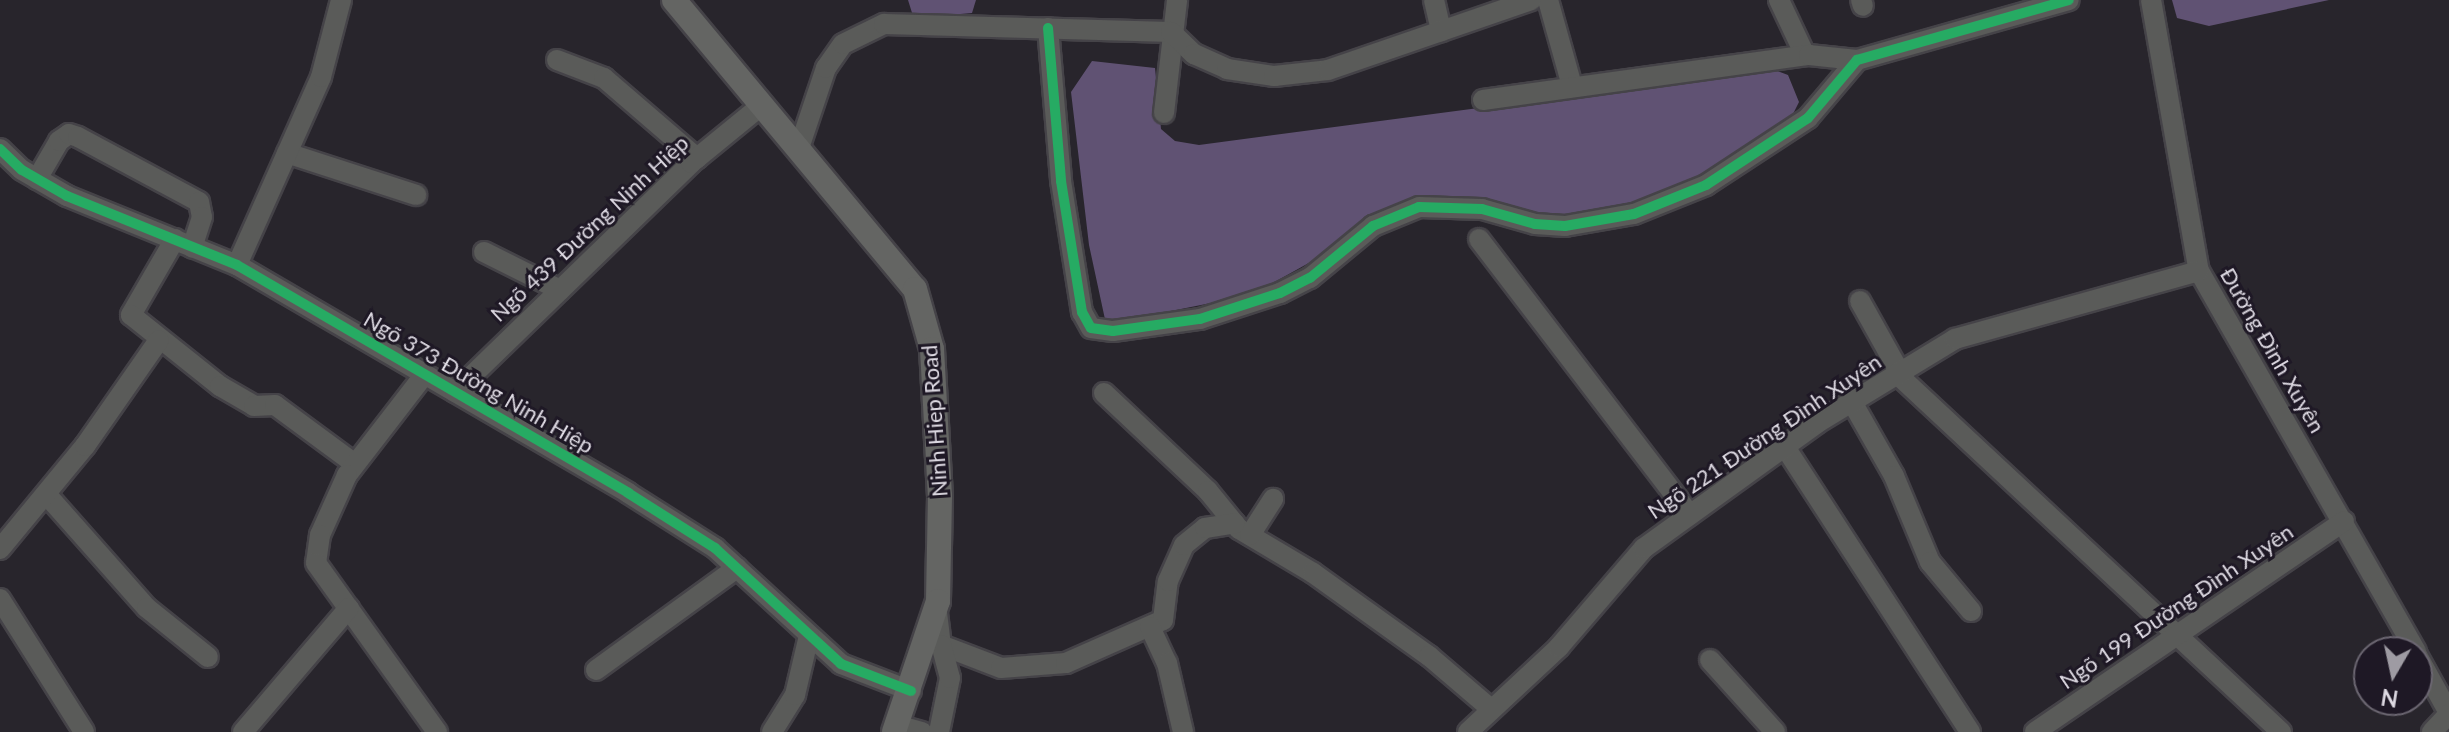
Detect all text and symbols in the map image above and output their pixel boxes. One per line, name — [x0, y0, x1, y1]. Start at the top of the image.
street label: Ngõ 439 Đường Ninh Hiệp — [485, 129, 693, 327]
street label: Đường Đình Xuyên — [2215, 263, 2331, 437]
street label: Ngõ 373 Đường Ninh Hiệp — [359, 305, 599, 459]
street label: Ninh Hiep Road — [916, 344, 952, 498]
street label: Ngõ 221 Đường Đình Xuyên — [1642, 348, 1886, 524]
street label: Ngõ 199 Đường Đình Xuyên — [2054, 518, 2298, 694]
north arrow — [2353, 636, 2433, 716]
text: N — [2379, 684, 2400, 713]

